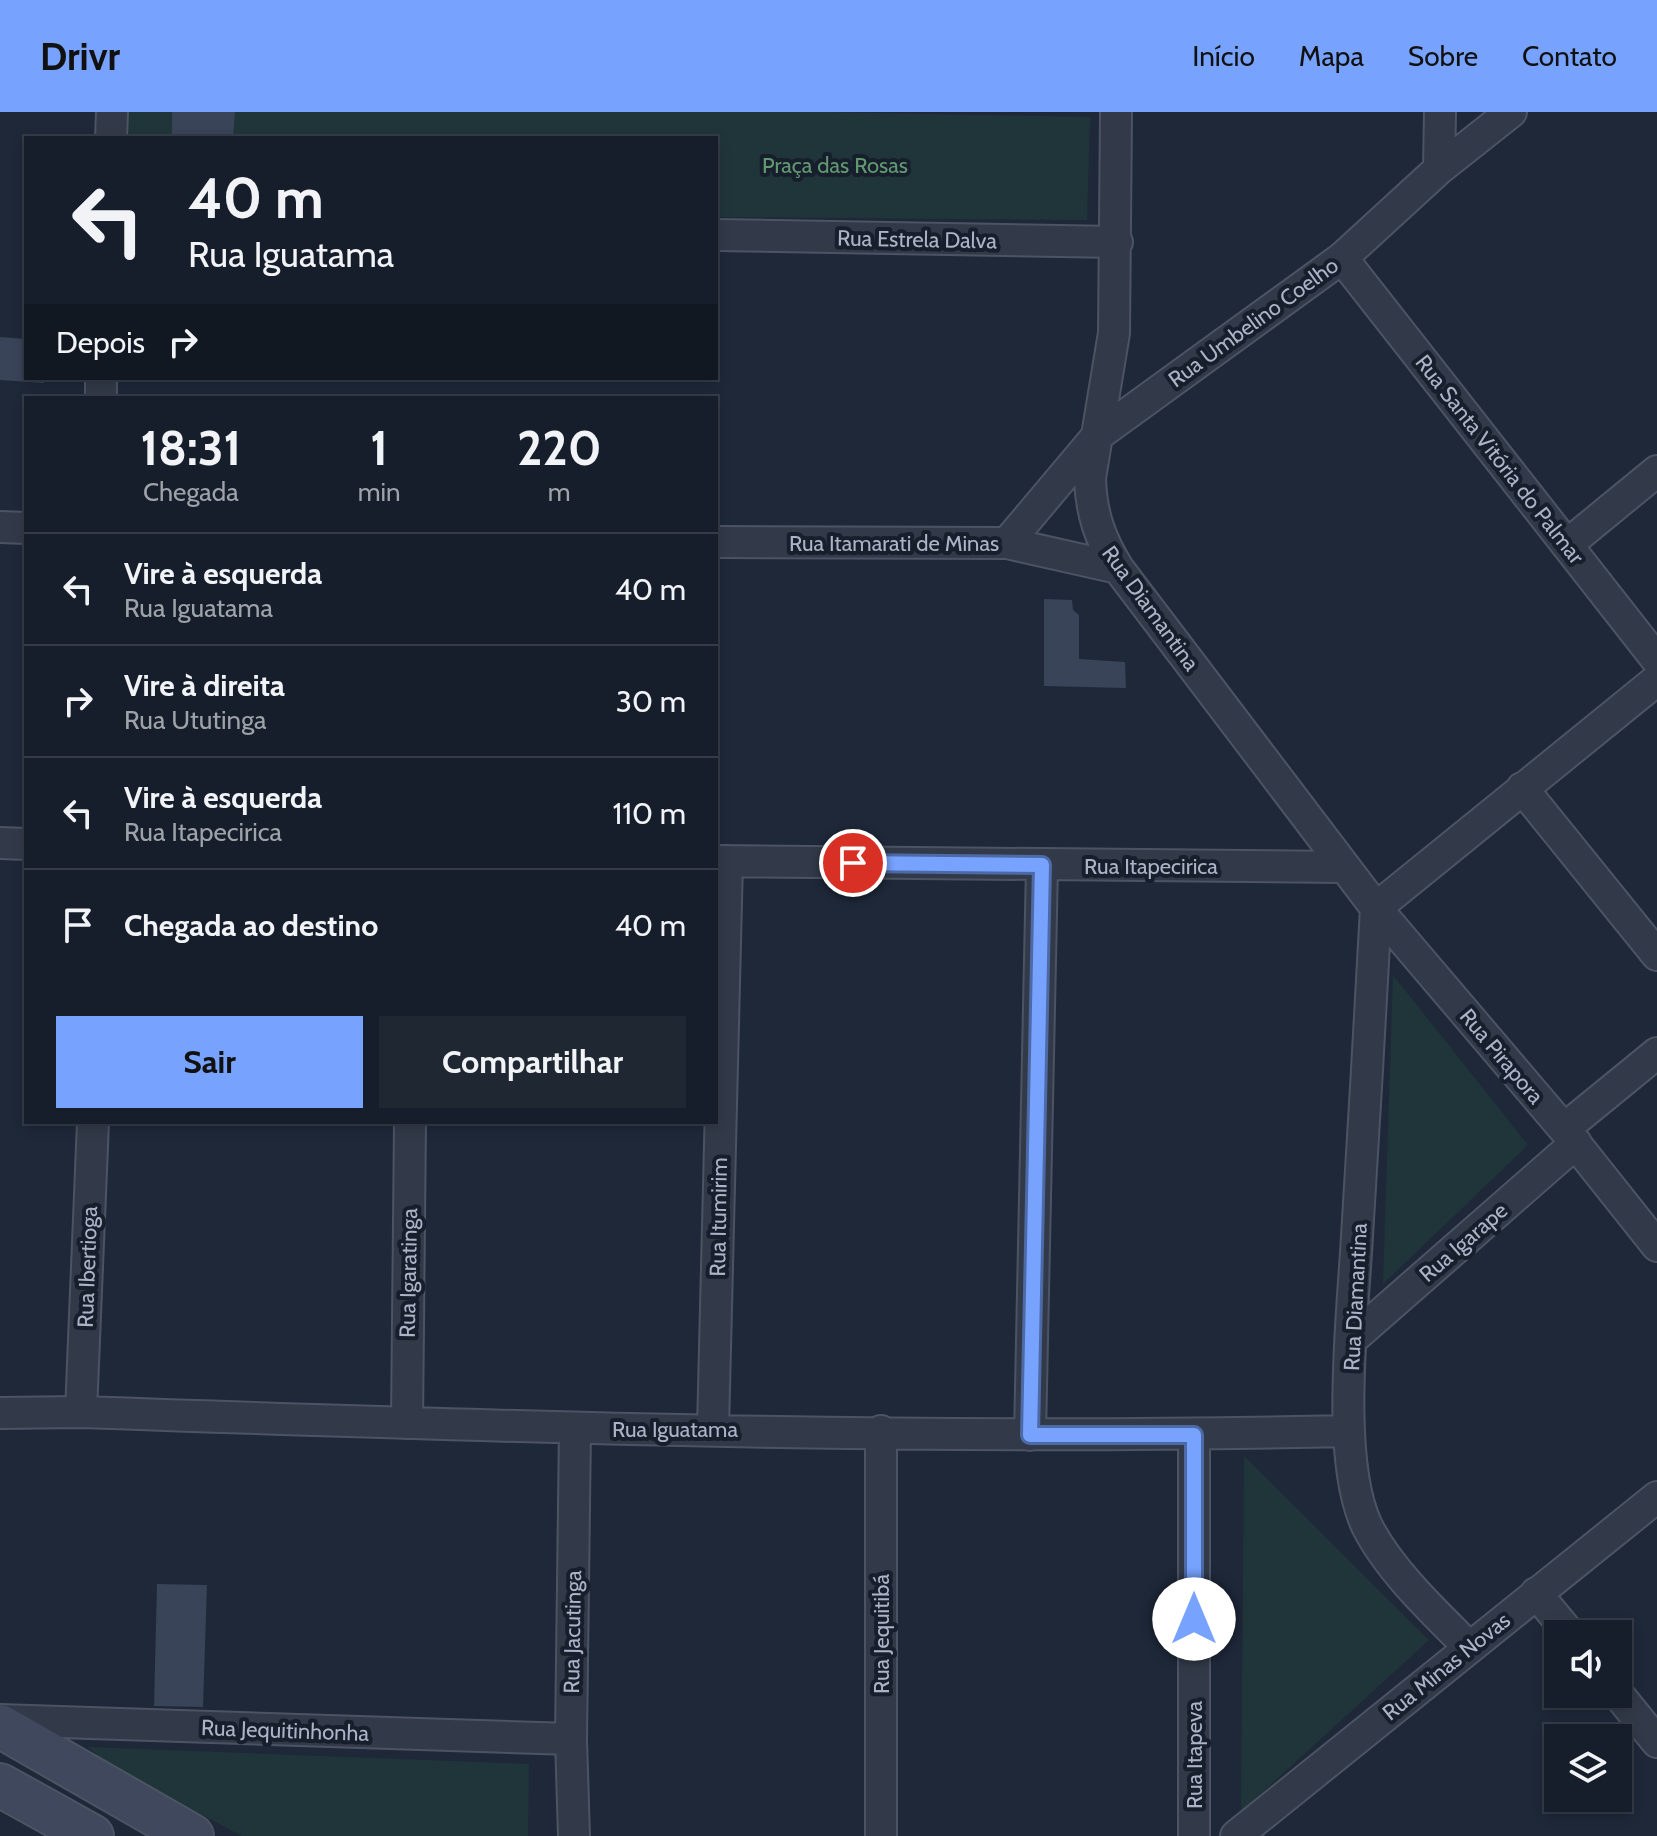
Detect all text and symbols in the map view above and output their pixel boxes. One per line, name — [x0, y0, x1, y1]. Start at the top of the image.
text: Drivr — [40, 33, 120, 80]
text: Início — [1192, 39, 1255, 73]
text: Mapa — [1299, 39, 1364, 73]
text: Sobre — [1408, 39, 1478, 73]
text: Contato — [1522, 39, 1617, 73]
park label: Praça das Rosas — [762, 152, 908, 179]
text: 40 m — [188, 164, 324, 232]
icon: left — [56, 168, 160, 272]
street label: Rua Estrela Dalva — [837, 225, 998, 254]
text: Rua Iguatama — [188, 232, 394, 276]
street label: Rua Umbelino Coelho — [1163, 252, 1344, 393]
icon: right — [161, 320, 205, 364]
text: Depois — [56, 324, 145, 361]
street label: Rua Santa Vitória do Palmar — [1409, 349, 1590, 569]
text: 18:31 — [140, 419, 241, 477]
text: 1 — [370, 419, 388, 477]
text: 220 — [517, 419, 602, 477]
text: Chegada — [143, 476, 239, 508]
text: min — [358, 476, 401, 508]
text: m — [548, 476, 571, 508]
street label: Rua Itamarati de Minas — [789, 530, 999, 557]
street label: Rua Diamantina — [1096, 540, 1205, 676]
text: Vire à esquerda — [124, 555, 322, 592]
icon: left — [56, 567, 100, 611]
text: 40 m — [615, 571, 686, 608]
text: Rua Iguatama — [124, 592, 273, 624]
text: Vire à direita — [124, 667, 285, 704]
icon: right — [56, 679, 100, 723]
text: 30 m — [616, 683, 686, 720]
text: Rua Ututinga — [124, 704, 267, 736]
text: Vire à esquerda — [124, 779, 322, 816]
icon: left — [56, 791, 100, 835]
text: 110 m — [612, 795, 686, 832]
text: Rua Itapecirica — [124, 816, 282, 848]
pin — [819, 829, 887, 897]
icon: arrive — [831, 841, 875, 885]
street label: Rua Itapecirica — [1084, 853, 1218, 880]
icon: arrive — [56, 903, 100, 947]
text: Chegada ao destino — [124, 907, 378, 944]
text: 40 m — [615, 907, 686, 944]
street label: Rua Pirapora — [1454, 1003, 1550, 1110]
button: Sair — [56, 1016, 363, 1108]
button: Compartilhar — [379, 1016, 686, 1108]
street label: Rua Itumirim — [704, 1157, 733, 1277]
street label: Rua Igarape — [1414, 1197, 1513, 1288]
street label: Rua Ibertioga — [72, 1205, 103, 1328]
street label: Rua Igaratinga — [394, 1207, 423, 1338]
street label: Rua Diamantina — [1338, 1222, 1373, 1372]
street label: Rua Iguatama — [612, 1416, 738, 1443]
street label: Rua Jacutinga — [558, 1570, 587, 1694]
street label: Rua Jequitibá — [868, 1574, 895, 1694]
position arrow — [1152, 1577, 1236, 1661]
street label: Rua Minas Novas — [1377, 1607, 1516, 1726]
map controls — [1544, 1620, 1632, 1812]
button: sound — [1544, 1620, 1632, 1708]
street label: Rua Itapeva — [1181, 1701, 1208, 1809]
street label: Rua Jequitinhonha — [200, 1714, 370, 1747]
button: layers — [1544, 1724, 1632, 1812]

